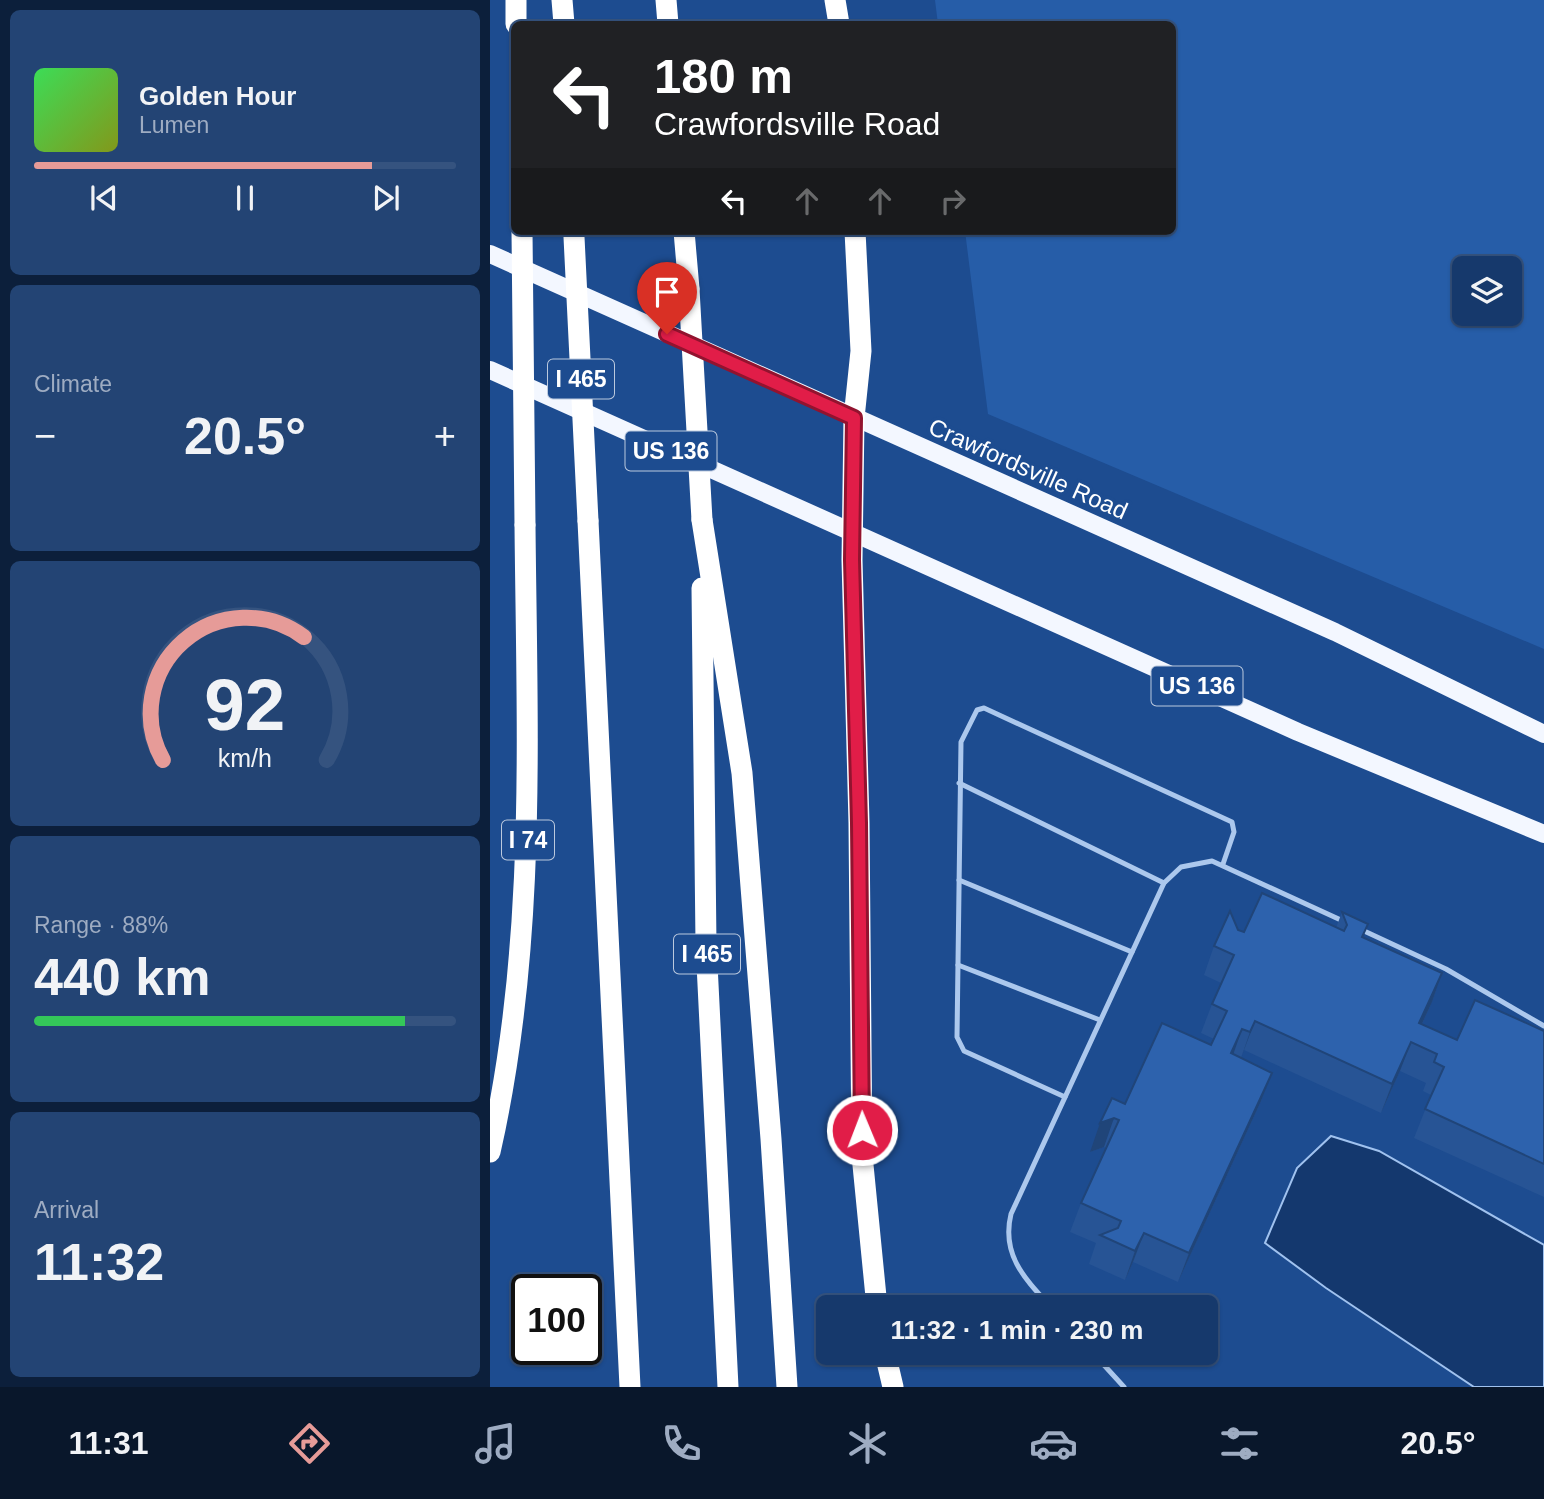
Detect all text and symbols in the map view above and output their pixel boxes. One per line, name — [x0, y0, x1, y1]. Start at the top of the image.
icon: left — [539, 49, 630, 140]
text: 180 m — [654, 49, 793, 103]
text: Golden Hour — [139, 81, 296, 111]
text: Crawfordsville Road — [654, 106, 940, 142]
text: Lumen — [139, 112, 209, 138]
icon: previous — [85, 179, 123, 217]
icon: pause — [226, 179, 264, 217]
icon: next — [367, 179, 405, 217]
icon: left — [715, 182, 753, 220]
icon: ahead — [788, 182, 826, 220]
icon: ahead — [861, 182, 899, 220]
icon: right — [934, 182, 972, 220]
map controls — [1452, 256, 1522, 326]
button: layers — [1452, 256, 1522, 326]
pin — [637, 262, 697, 334]
icon: arrive — [648, 273, 686, 311]
road number: I 465 — [548, 360, 614, 398]
text: Climate — [34, 371, 112, 397]
text: 20.5° — [184, 407, 306, 465]
street label: Crawfordsville Road — [925, 413, 1132, 525]
text: − — [34, 415, 56, 457]
text: + — [434, 415, 456, 457]
road number: US 136 — [626, 432, 717, 471]
text: 92 — [205, 664, 285, 745]
road number: US 136 — [1152, 666, 1242, 706]
text: km/h — [218, 743, 272, 771]
road number: I 74 — [502, 820, 554, 860]
text: Range · 88% — [34, 912, 168, 938]
road number: I 465 — [674, 934, 740, 973]
text: 440 km — [34, 948, 210, 1006]
position arrow — [825, 1093, 899, 1167]
text: Arrival — [34, 1197, 99, 1223]
text: 11:32 — [34, 1233, 164, 1291]
speed limit sign: 100 — [511, 1274, 602, 1365]
text: 11:32 · 1 min · 230 m — [891, 1315, 1143, 1345]
icon: directions — [285, 1419, 334, 1468]
icon: music — [471, 1419, 520, 1468]
icon: phone — [657, 1419, 706, 1468]
icon: climate — [843, 1419, 892, 1468]
icon: car — [1029, 1419, 1078, 1468]
icon: filters — [1215, 1419, 1264, 1468]
text: 11:31 — [68, 1425, 149, 1461]
text: 20.5° — [1400, 1425, 1475, 1461]

